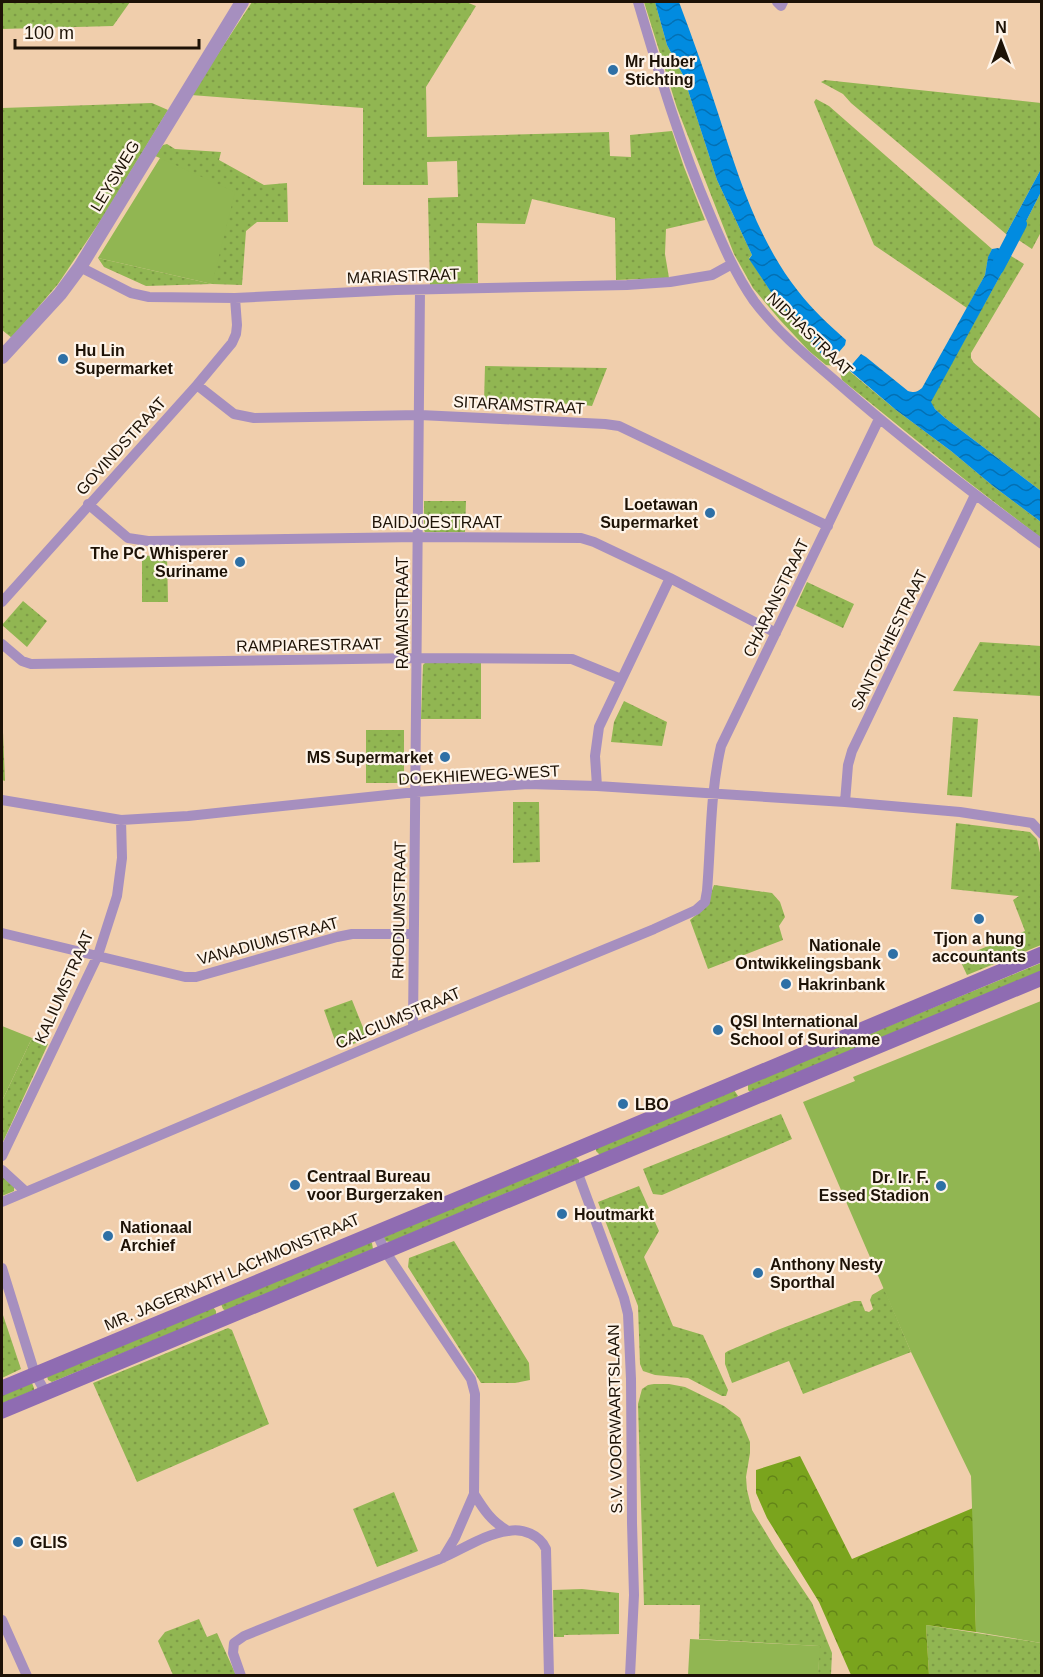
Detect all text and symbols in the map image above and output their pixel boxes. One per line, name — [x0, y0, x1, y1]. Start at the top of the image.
scale bar — [15, 12, 200, 50]
north arrow — [971, 12, 1031, 72]
text: N — [995, 19, 1007, 36]
text: 100 m — [24, 23, 74, 43]
place label: Mr Huber Stichting — [625, 53, 695, 88]
marker: Mr Huber Stichting — [606, 63, 620, 77]
street label: LEYSWEG — [87, 138, 143, 214]
street label: MARIASTRAAT — [346, 266, 460, 286]
street label: NIDHASTRAAT — [764, 289, 856, 379]
place label: Hu Lin Supermarket — [75, 342, 173, 377]
marker: Hu Lin Supermarket — [56, 352, 70, 366]
street label: SITARAMSTRAAT — [453, 393, 586, 417]
street label: GOVINDSTRAAT — [73, 394, 169, 498]
place label: Loetawan Supermarket — [600, 496, 699, 531]
marker: Loetawan Supermarket — [703, 506, 717, 520]
street label: BAIDJOESTRAAT — [372, 514, 502, 531]
street label: CHARANSTRAAT — [740, 536, 812, 660]
place label: The PC Whisperer Suriname — [90, 545, 228, 580]
marker: The PC Whisperer Suriname — [233, 555, 247, 569]
street label: RAMAISTRAAT — [394, 556, 411, 669]
street label: SANTOKHIESTRAAT — [848, 567, 931, 713]
street label: RAMPIARESTRAAT — [236, 635, 382, 655]
place label: MS Supermarket — [307, 749, 434, 766]
marker: MS Supermarket — [438, 750, 452, 764]
street label: DOEKHIEWEG-WEST — [398, 762, 560, 788]
street label: RHODIUMSTRAAT — [389, 840, 409, 979]
marker: Tjon a hung accountants — [972, 912, 986, 926]
street label: VANADIUMSTRAAT — [196, 914, 341, 968]
street label: KALIUMSTRAAT — [32, 928, 97, 1046]
place label: Tjon a hung accountants — [932, 930, 1026, 965]
place label: Nationale Ontwikkelingsbank — [735, 937, 881, 972]
marker: Nationale Ontwikkelingsbank — [886, 947, 900, 961]
place label: Hakrinbank — [798, 976, 885, 993]
marker: Hakrinbank — [779, 977, 793, 991]
street label: CALCIUMSTRAAT — [333, 984, 463, 1052]
place label: QSI International School of Suriname — [730, 1013, 880, 1048]
marker: QSI International School of Suriname — [711, 1023, 725, 1037]
place label: LBO — [635, 1096, 669, 1113]
marker: LBO — [616, 1097, 630, 1111]
place label: Centraal Bureau voor Burgerzaken — [307, 1168, 443, 1203]
place label: Dr. Ir. F. Essed Stadion — [819, 1169, 929, 1204]
marker: Centraal Bureau voor Burgerzaken — [288, 1178, 302, 1192]
marker: Dr. Ir. F. Essed Stadion — [934, 1179, 948, 1193]
place label: Houtmarkt — [574, 1206, 655, 1223]
marker: Houtmarkt — [555, 1207, 569, 1221]
street label: MR. JAGERNATH LACHMONSTRAAT — [102, 1210, 362, 1334]
place label: Nationaal Archief — [120, 1219, 192, 1254]
marker: Nationaal Archief — [101, 1229, 115, 1243]
place label: Anthony Nesty Sporthal — [770, 1256, 883, 1291]
marker: Anthony Nesty Sporthal — [751, 1266, 765, 1280]
street label: S.V. VOORWAARTSLAAN — [605, 1324, 625, 1514]
place label: GLIS — [30, 1534, 68, 1551]
marker: GLIS — [11, 1535, 25, 1549]

